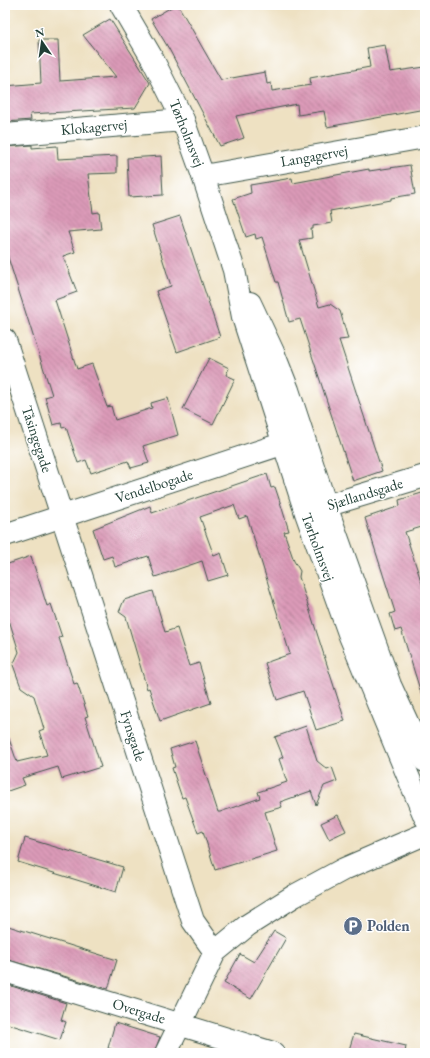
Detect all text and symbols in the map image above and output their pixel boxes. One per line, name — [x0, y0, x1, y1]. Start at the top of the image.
north arrow — [22, 22, 62, 62]
text: N — [34, 24, 46, 40]
street label: Tørholmsvej — [165, 96, 210, 169]
street label: Klokagervej — [60, 114, 128, 139]
street label: Langagervej — [279, 140, 349, 171]
street label: Tåsingegade — [18, 403, 57, 475]
street label: Vendelbogade — [113, 464, 195, 507]
street label: Sjællandsgade — [325, 473, 405, 514]
street label: Tørholmsvej — [297, 510, 340, 584]
street label: Fynsgade — [116, 708, 151, 764]
parking icon: Polden — [342, 915, 364, 937]
place label: Polden — [367, 916, 410, 935]
street label: Overgade — [110, 993, 168, 1028]

